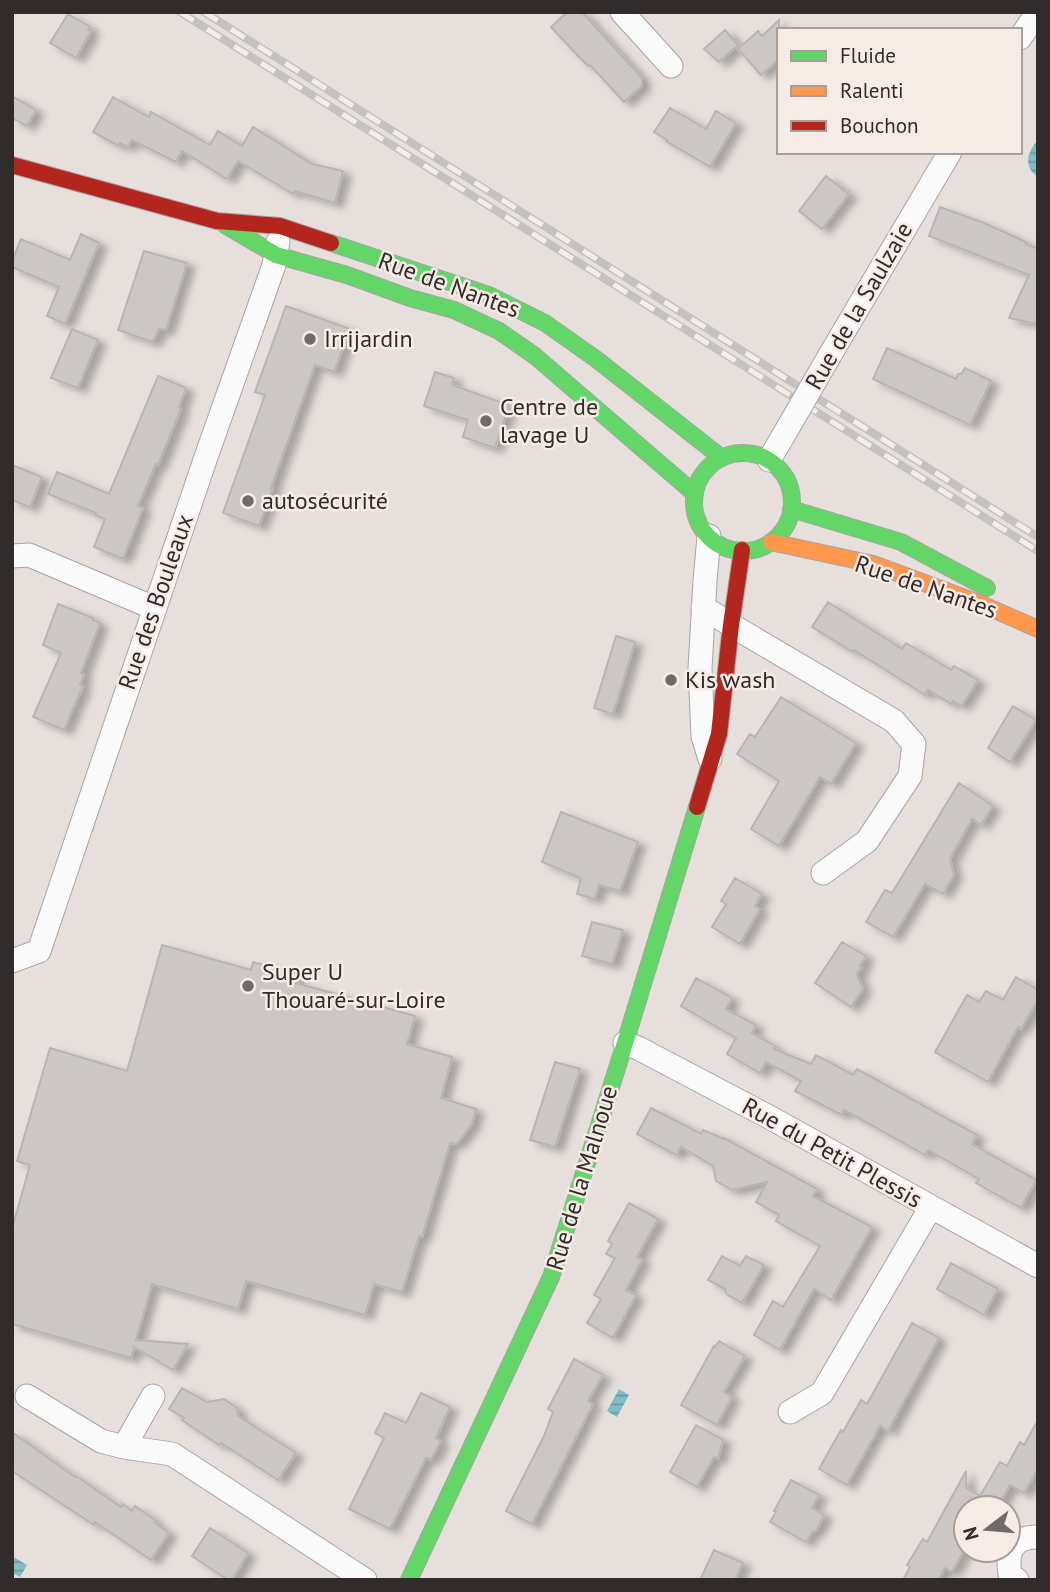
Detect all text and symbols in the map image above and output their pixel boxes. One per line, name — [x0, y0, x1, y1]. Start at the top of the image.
legend — [777, 28, 1022, 154]
text: Fluide — [840, 42, 896, 69]
text: Ralenti — [840, 77, 904, 104]
text: Bouchon — [840, 112, 919, 139]
street label: Rue de la Saulzaie — [798, 216, 919, 395]
street label: Rue de Nantes — [374, 245, 524, 324]
place label: Irrijardin — [324, 323, 413, 354]
marker: Irrijardin — [302, 331, 318, 347]
place label: Centre de lavage U — [500, 391, 598, 450]
marker: Centre de lavage U — [478, 413, 494, 429]
place label: autosécurité — [262, 485, 388, 516]
marker: autosécurité — [240, 493, 256, 509]
street label: Rue des Bouleaux — [111, 510, 200, 694]
street label: Rue de Nantes — [851, 548, 1001, 625]
place label: Kis wash — [685, 664, 775, 695]
marker: Kis wash — [663, 672, 679, 688]
place label: Super U Thouaré-sur-Loire — [262, 956, 446, 1015]
marker: Super U Thouaré-sur-Loire — [240, 978, 256, 994]
street label: Rue de la Malnoue — [539, 1082, 624, 1274]
street label: Rue du Petit Plessis — [737, 1090, 928, 1215]
north arrow — [952, 1494, 1022, 1564]
text: N — [957, 1524, 984, 1543]

